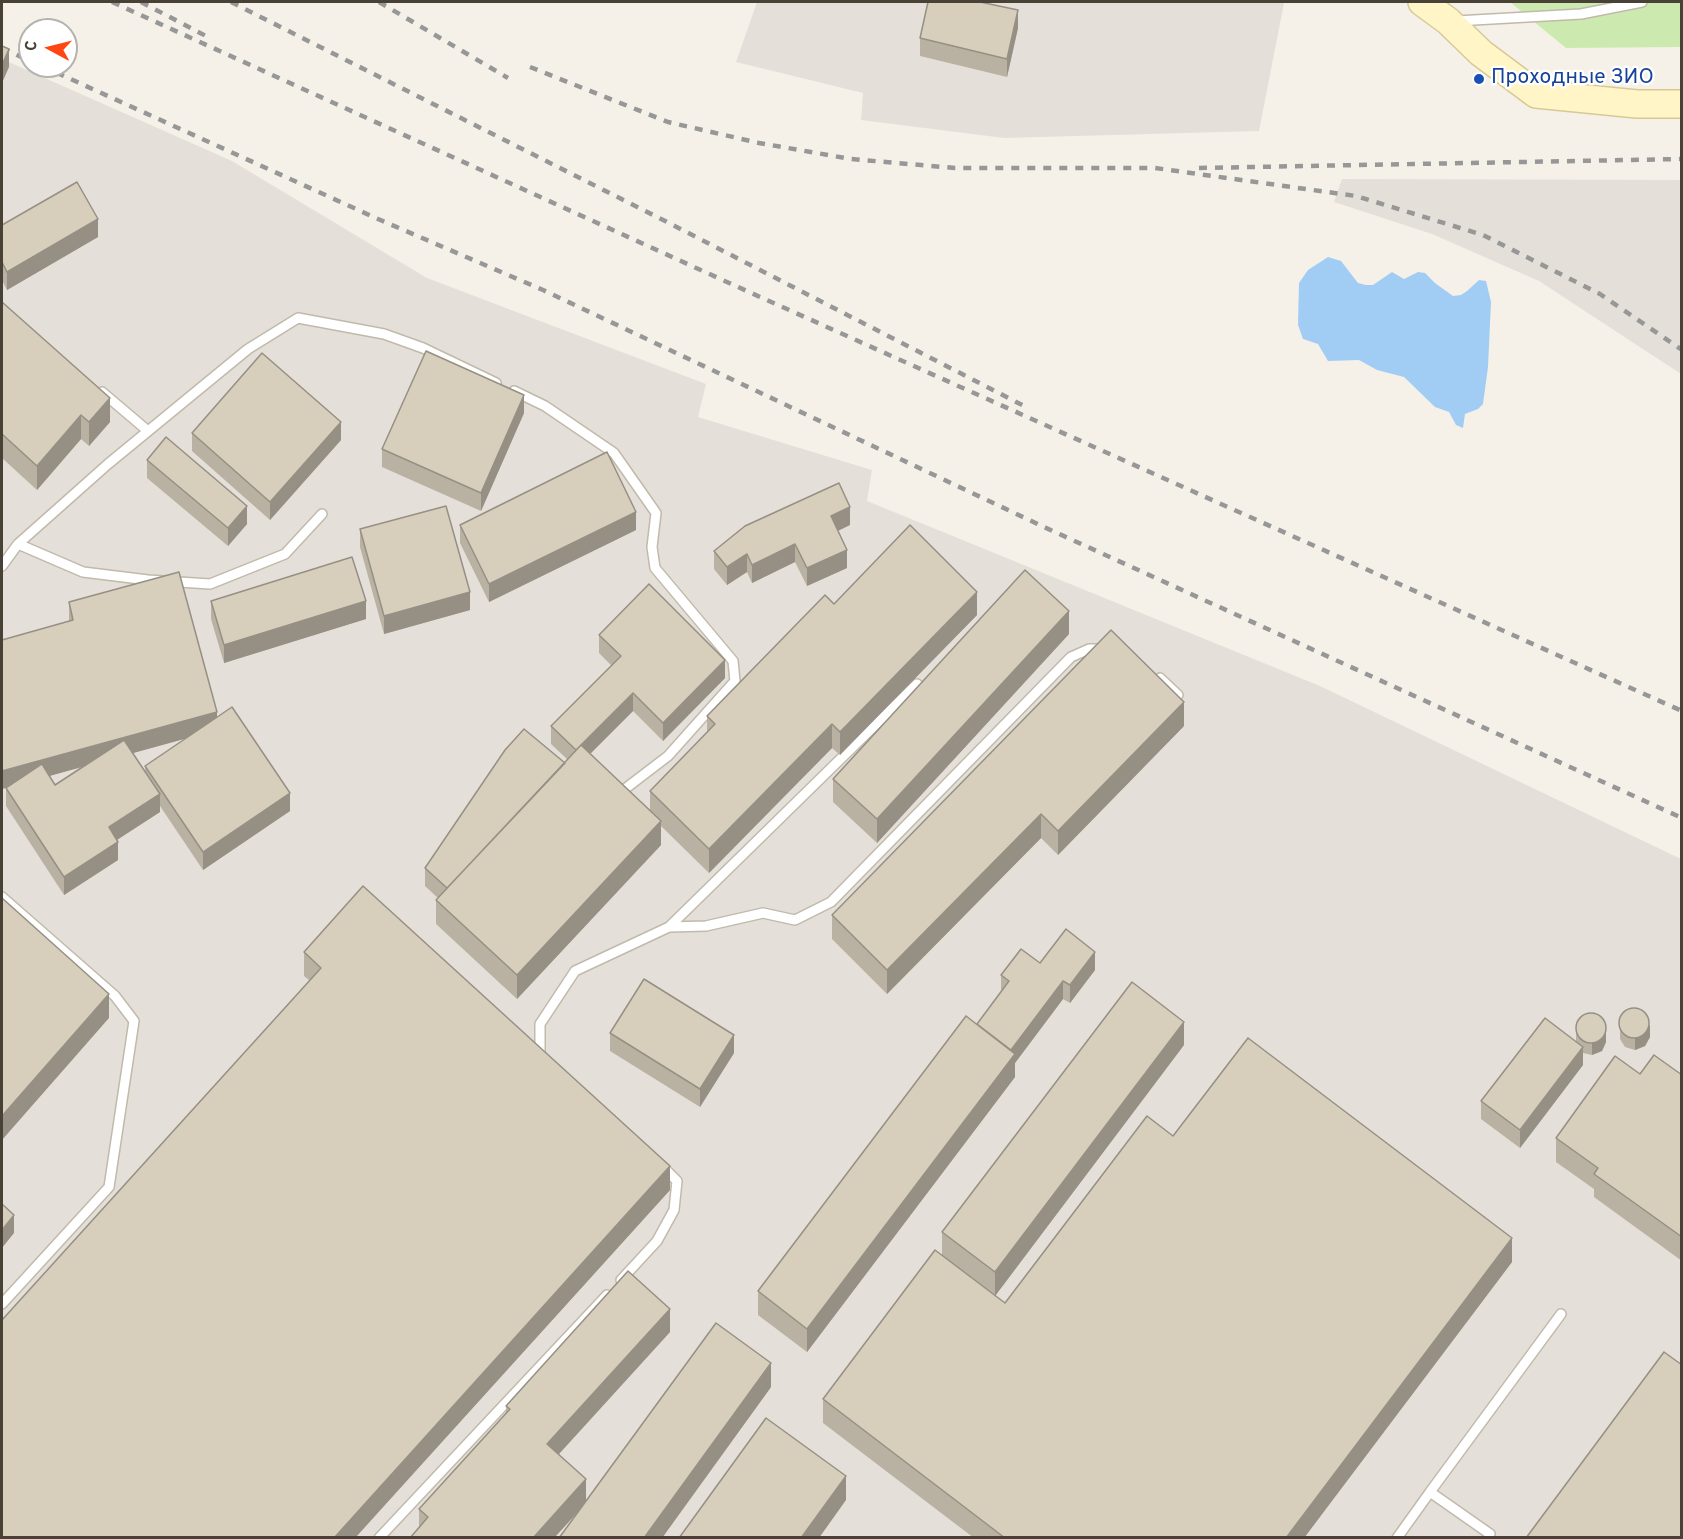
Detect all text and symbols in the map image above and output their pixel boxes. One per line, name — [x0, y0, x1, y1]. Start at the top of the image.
north arrow — [18, 18, 78, 78]
text: С — [22, 40, 43, 52]
place label: Проходные ЗИО — [1491, 66, 1654, 92]
marker: Проходные ЗИО — [1472, 72, 1486, 86]

